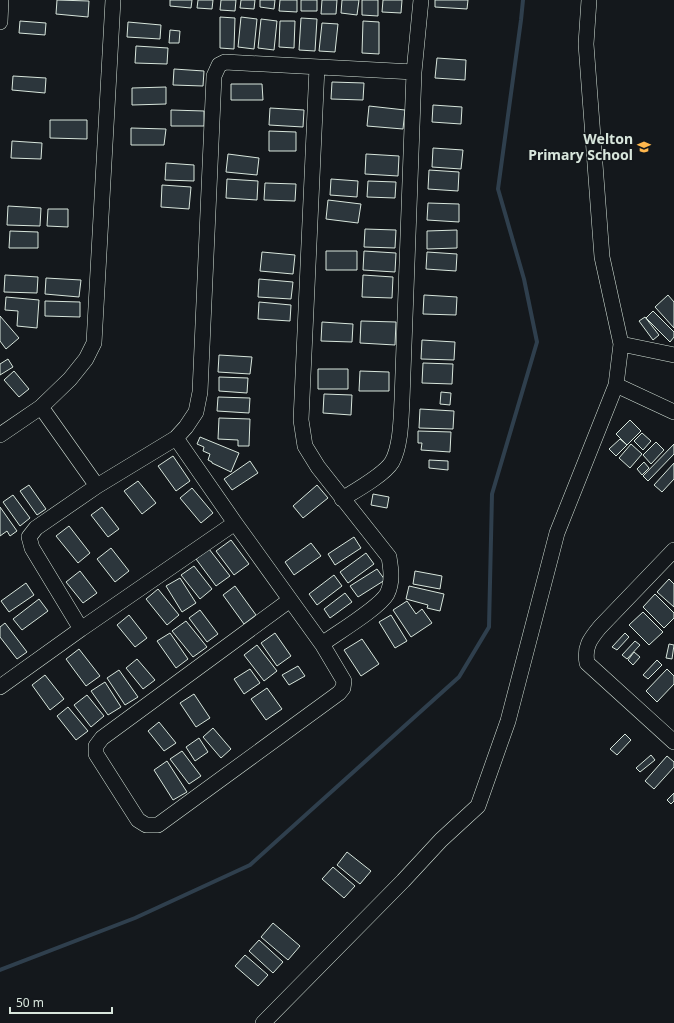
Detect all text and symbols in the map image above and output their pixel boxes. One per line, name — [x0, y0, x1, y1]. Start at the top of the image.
place label: Welton Primary School — [528, 129, 633, 164]
school or university icon: Welton Primary School — [636, 139, 652, 155]
scale bar — [10, 989, 112, 1015]
text: 50 m — [16, 994, 44, 1011]

